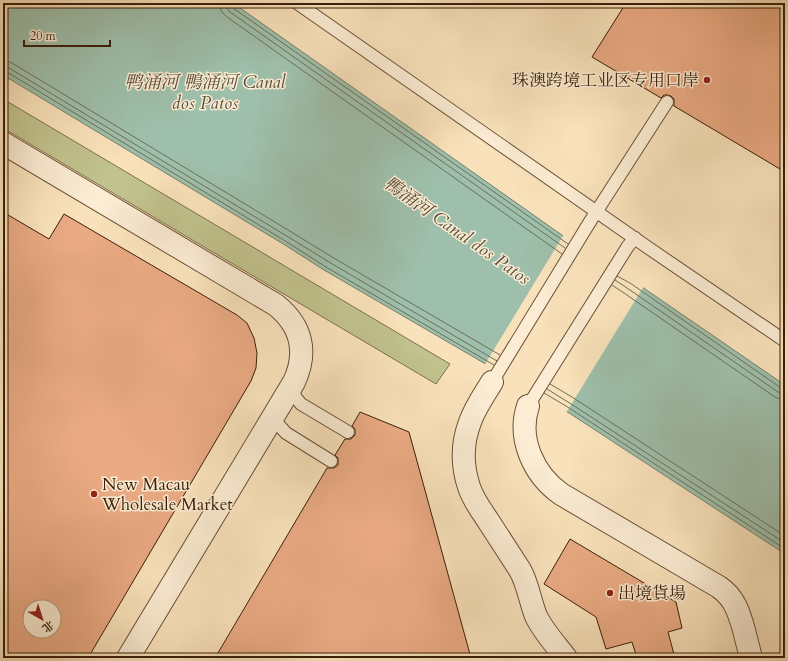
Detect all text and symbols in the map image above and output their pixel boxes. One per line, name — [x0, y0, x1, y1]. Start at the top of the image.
scale bar — [24, 22, 110, 48]
text: 20 m — [30, 28, 57, 44]
place label: 珠澳跨境工业区专用口岸 — [512, 69, 699, 92]
water label: 鸭涌河 鴨涌河 Canal dos Patos — [125, 70, 287, 116]
marker: 珠澳跨境工业区专用口岸 — [702, 75, 712, 85]
water label: 鴨涌河 Canal dos Patos — [379, 171, 535, 291]
place label: New Macau Wholesale Market — [101, 473, 233, 516]
marker: New Macau Wholesale Market — [89, 489, 99, 499]
place label: 出境貨場 — [618, 582, 686, 605]
marker: 出境貨場 — [605, 588, 615, 598]
north arrow — [22, 599, 62, 639]
text: 北 — [39, 617, 57, 636]

